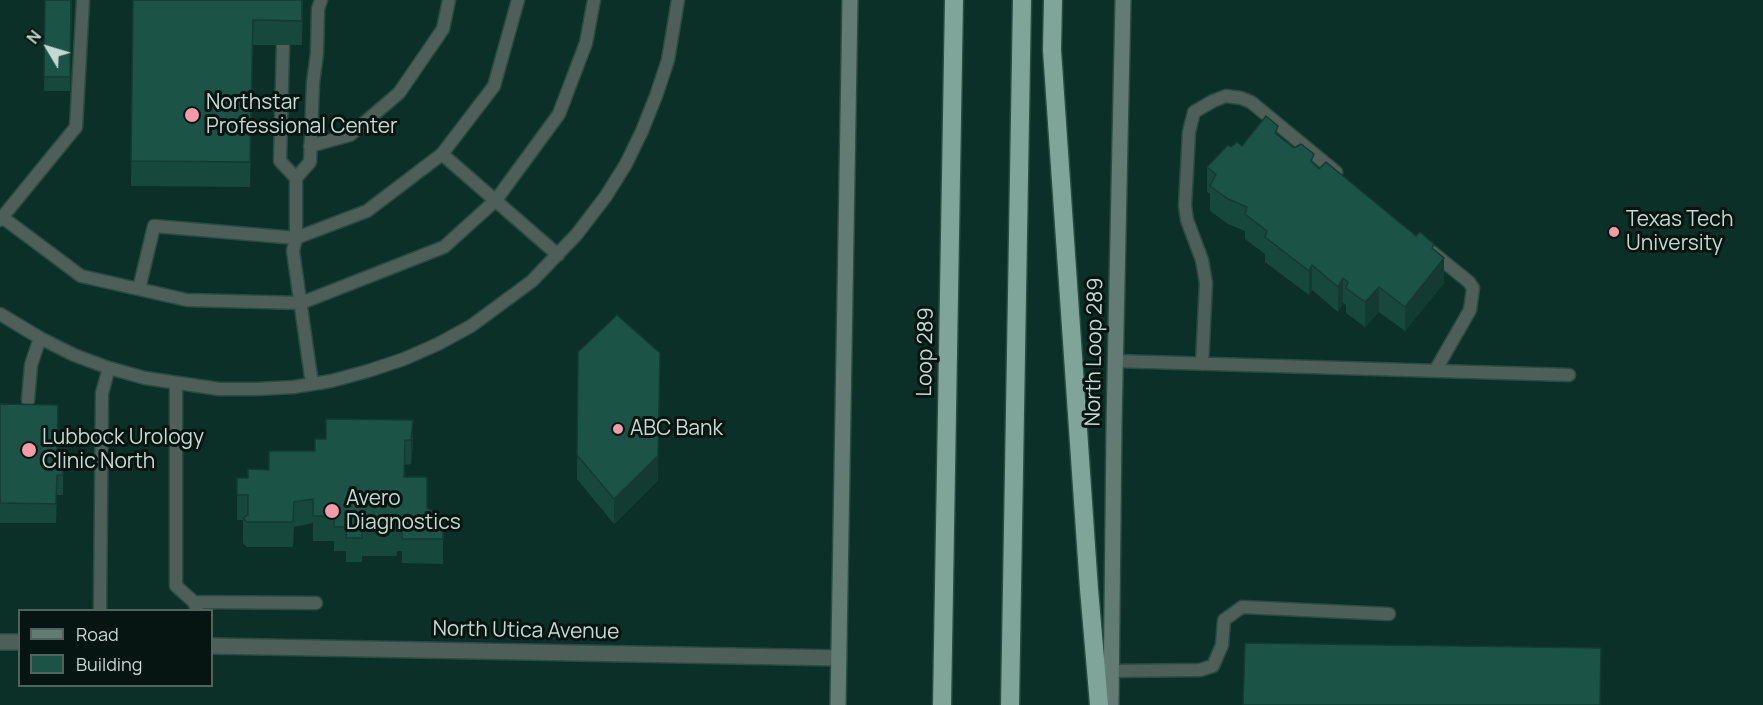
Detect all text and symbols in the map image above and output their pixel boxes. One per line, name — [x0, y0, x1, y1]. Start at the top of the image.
north arrow — [18, 18, 78, 78]
text: N — [22, 26, 46, 48]
place label: Northstar Professional Center — [206, 90, 398, 140]
marker: Northstar Professional Center — [183, 106, 201, 124]
place label: Texas Tech University — [1626, 207, 1733, 257]
marker: Texas Tech University — [1607, 225, 1621, 239]
street label: North Loop 289 — [1081, 277, 1109, 427]
street label: Loop 289 — [913, 307, 939, 397]
place label: ABC Bank — [630, 416, 723, 442]
marker: ABC Bank — [611, 422, 625, 436]
place label: Lubbock Urology Clinic North — [42, 425, 204, 475]
marker: Lubbock Urology Clinic North — [20, 441, 38, 459]
place label: Avero Diagnostics — [346, 486, 461, 536]
marker: Avero Diagnostics — [323, 502, 341, 520]
legend — [18, 609, 213, 687]
street label: North Utica Avenue — [432, 617, 620, 645]
text: Road — [76, 622, 119, 646]
text: Building — [76, 652, 142, 676]

